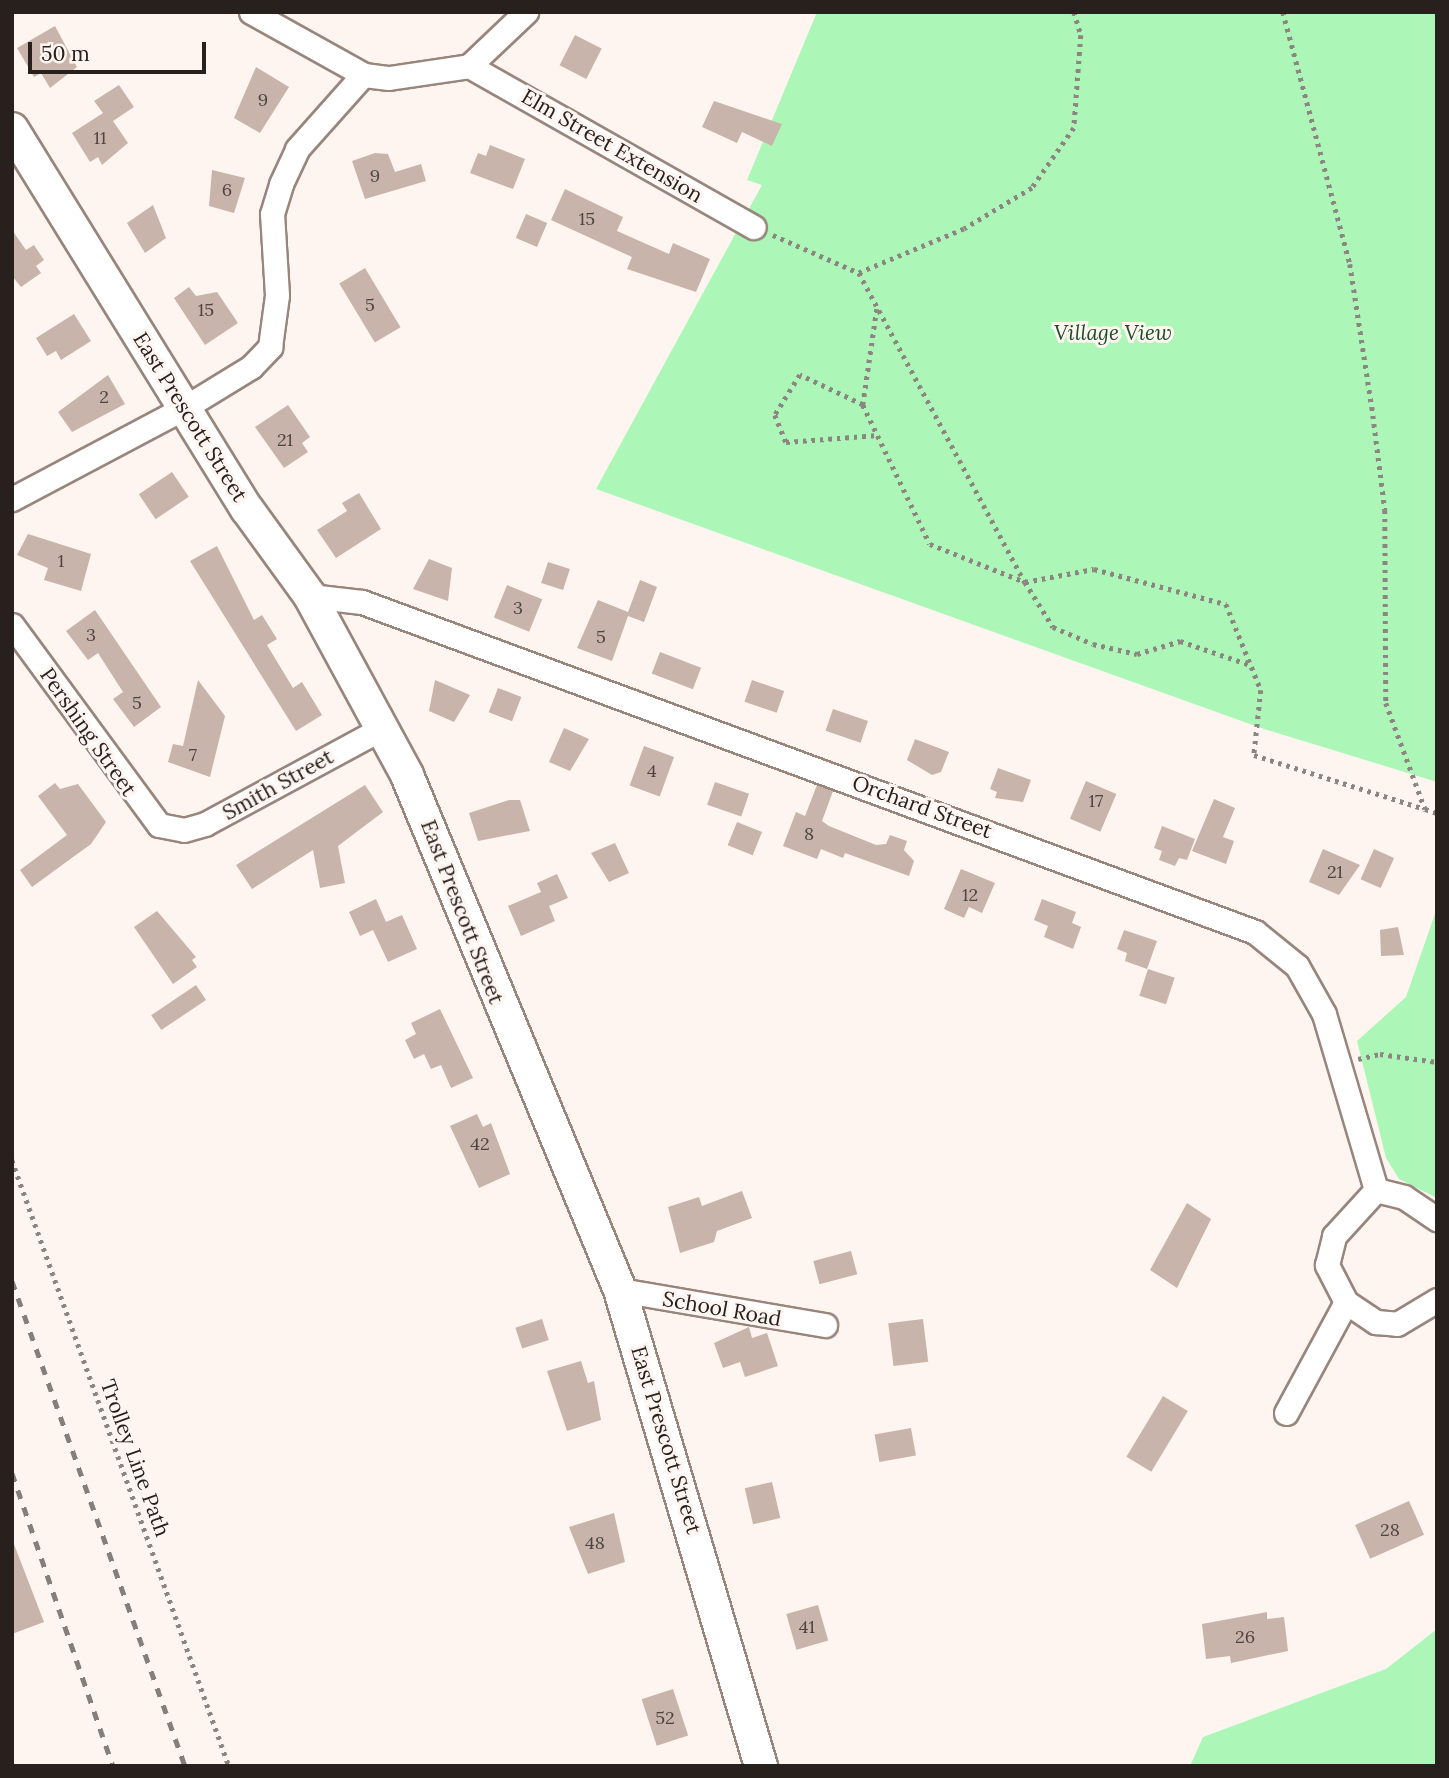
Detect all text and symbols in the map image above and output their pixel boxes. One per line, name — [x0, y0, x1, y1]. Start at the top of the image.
scale bar — [32, 28, 210, 72]
text: 50 m — [41, 40, 90, 67]
street label: Elm Street Extension — [517, 84, 707, 208]
house number: 9 — [258, 89, 268, 111]
house number: 11 — [93, 127, 107, 149]
house number: 9 — [370, 165, 380, 187]
house number: 6 — [222, 179, 232, 201]
house number: 15 — [579, 208, 595, 230]
house number: 5 — [365, 294, 375, 316]
house number: 15 — [198, 299, 214, 321]
park label: Village View — [1054, 320, 1172, 346]
street label: East Prescott Street — [128, 328, 252, 506]
house number: 2 — [99, 386, 109, 408]
house number: 21 — [277, 429, 293, 451]
house number: 1 — [58, 550, 64, 572]
house number: 3 — [513, 597, 523, 619]
house number: 3 — [86, 624, 96, 646]
house number: 5 — [596, 626, 606, 648]
street label: Pershing Street — [34, 663, 142, 801]
house number: 5 — [132, 692, 142, 714]
house number: 7 — [189, 744, 197, 766]
street label: Smith Street — [218, 744, 338, 826]
house number: 4 — [647, 760, 657, 782]
street label: Orchard Street — [849, 770, 995, 844]
house number: 17 — [1089, 790, 1103, 812]
street label: East Prescott Street — [415, 816, 509, 1008]
house number: 8 — [804, 823, 814, 845]
house number: 21 — [1327, 861, 1343, 883]
house number: 12 — [962, 884, 978, 906]
house number: 42 — [470, 1133, 490, 1155]
street label: School Road — [661, 1286, 783, 1332]
street label: East Prescott Street — [625, 1343, 707, 1537]
street label: Trolley Line Path — [95, 1376, 175, 1540]
house number: 28 — [1380, 1519, 1400, 1541]
house number: 48 — [585, 1532, 605, 1554]
house number: 41 — [799, 1616, 815, 1638]
house number: 26 — [1235, 1626, 1255, 1648]
house number: 52 — [655, 1707, 675, 1729]

